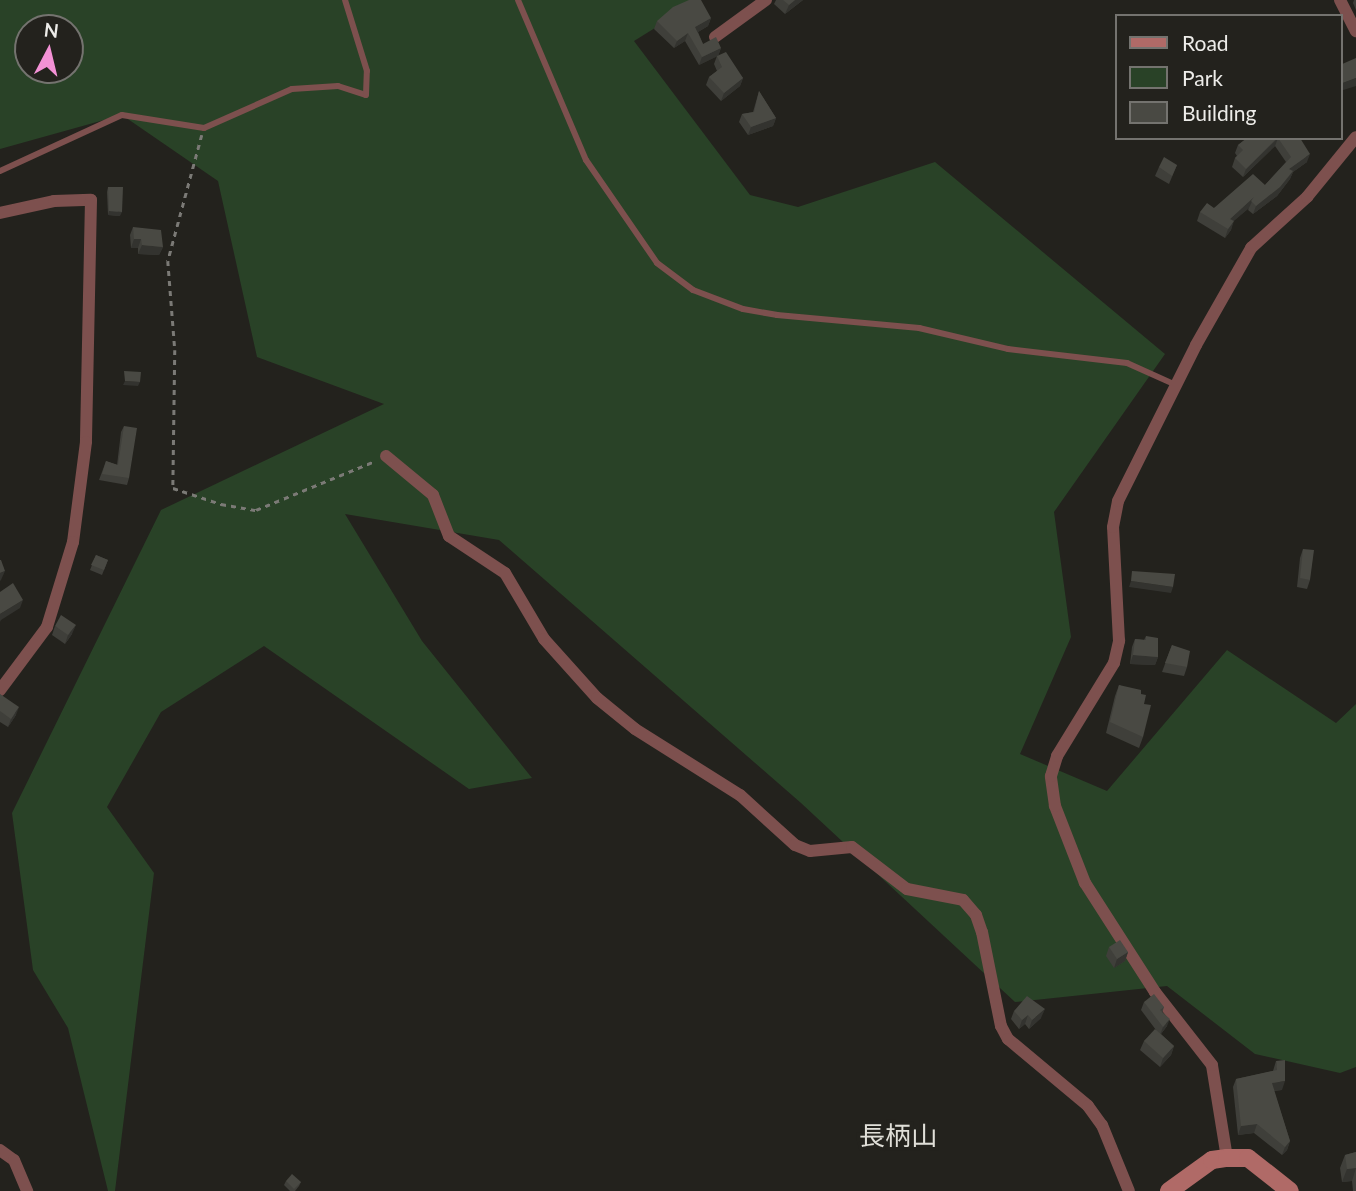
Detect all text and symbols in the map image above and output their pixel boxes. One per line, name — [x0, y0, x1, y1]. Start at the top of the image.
north arrow — [14, 14, 84, 84]
legend — [1114, 14, 1342, 140]
text: N — [43, 17, 60, 42]
text: Road — [1182, 30, 1229, 55]
text: Park — [1182, 65, 1223, 90]
text: Building — [1182, 100, 1257, 125]
district label: 長柄山 — [859, 1120, 937, 1152]

